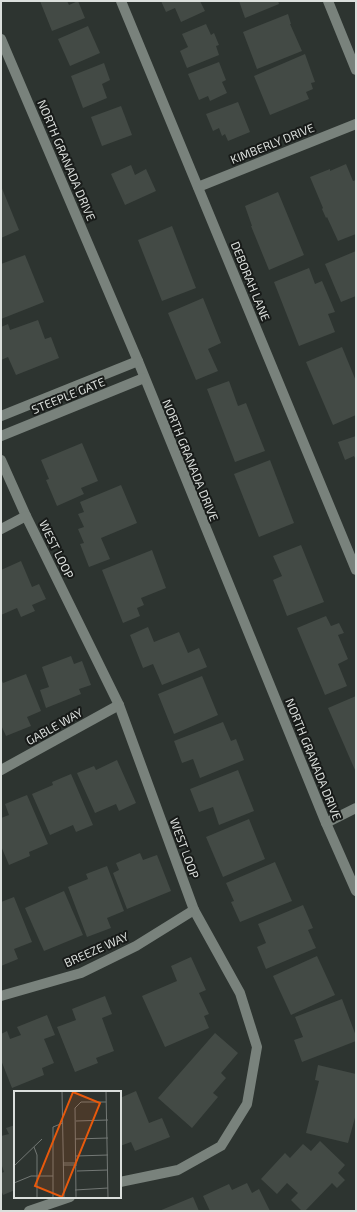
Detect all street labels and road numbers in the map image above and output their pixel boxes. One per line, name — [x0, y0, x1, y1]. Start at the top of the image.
street label: NORTH GRANADA DRIVE — [35, 97, 99, 223]
street label: KIMBERLY DRIVE — [228, 120, 316, 166]
street label: DEBORAH LANE — [229, 239, 273, 323]
street label: STEEPLE GATE — [29, 374, 107, 416]
street label: NORTH GRANADA DRIVE — [160, 397, 222, 523]
street label: WEST LOOP — [37, 517, 77, 581]
street label: NORTH GRANADA DRIVE — [283, 696, 345, 822]
street label: GABLE WAY — [23, 705, 85, 747]
street label: WEST LOOP — [168, 816, 202, 880]
street label: BREEZE WAY — [62, 928, 131, 969]

